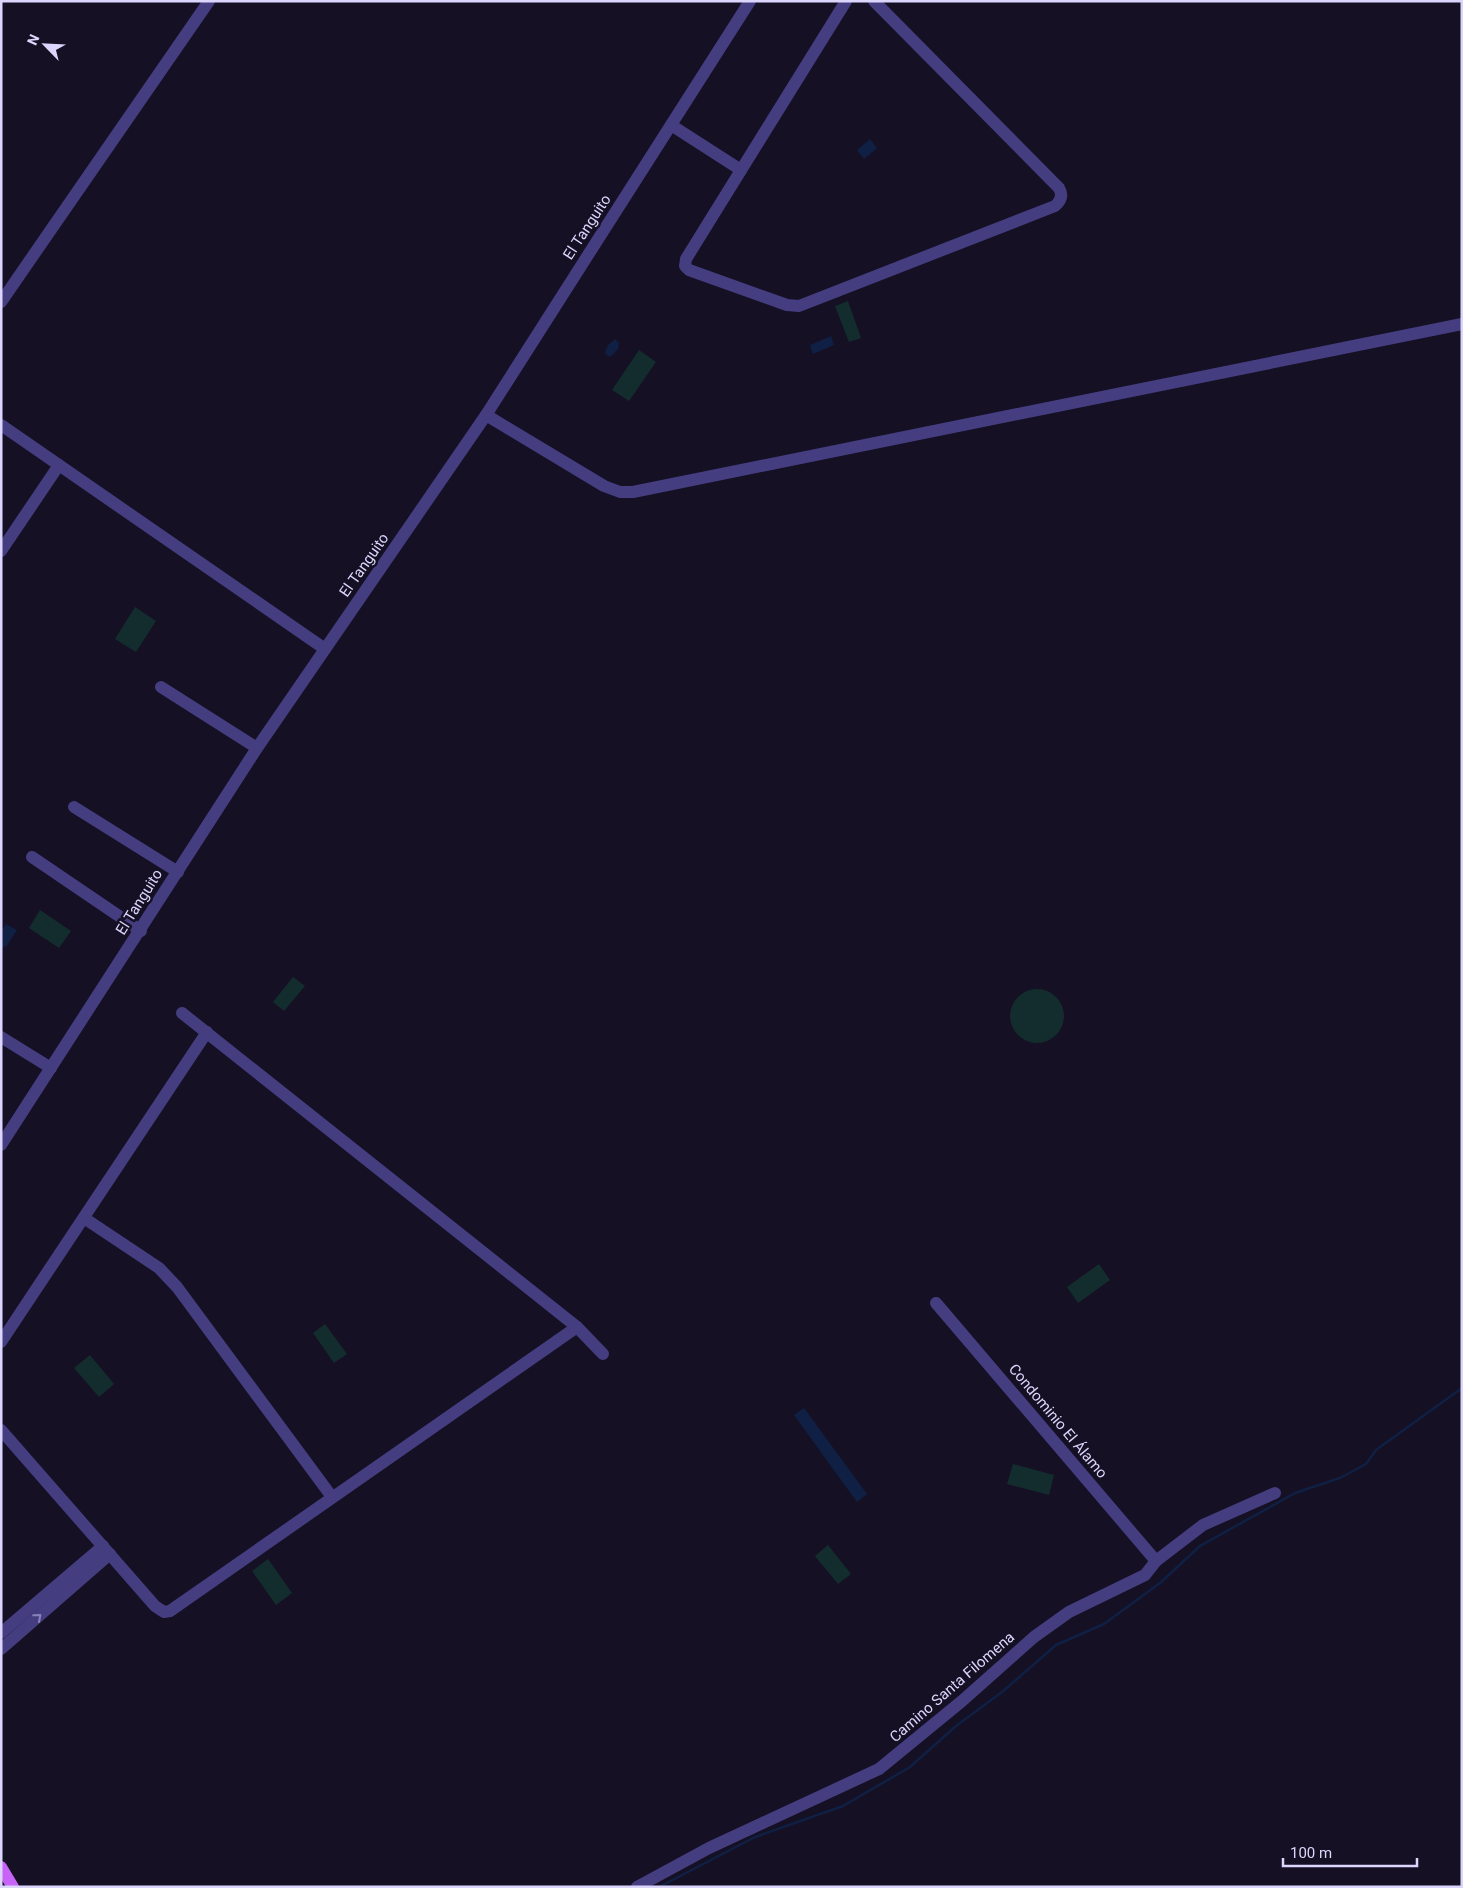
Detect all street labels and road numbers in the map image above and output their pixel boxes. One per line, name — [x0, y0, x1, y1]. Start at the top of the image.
street label: El Tanguito — [559, 191, 615, 263]
street label: El Tanguito — [335, 530, 393, 600]
street label: El Tanguito — [112, 866, 166, 938]
street label: Condominio El Álamo — [1005, 1360, 1111, 1482]
street label: Camino Santa Filomena — [886, 1628, 1018, 1746]

